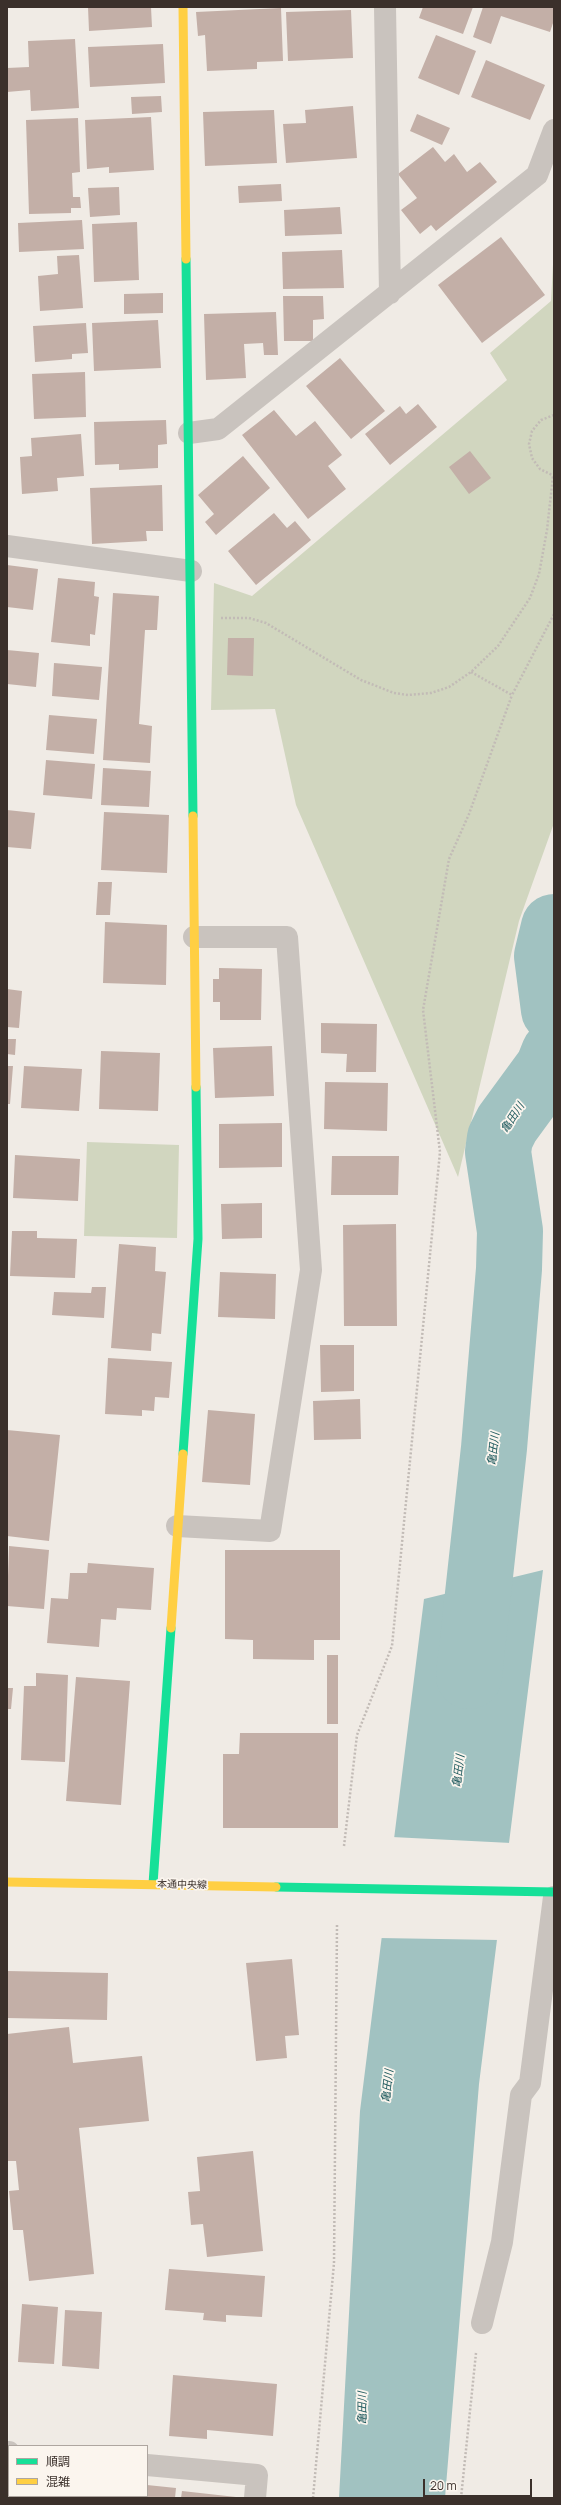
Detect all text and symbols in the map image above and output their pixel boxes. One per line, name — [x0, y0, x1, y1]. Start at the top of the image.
water label: 亀田川 — [498, 1101, 528, 1135]
water label: 亀田川 — [486, 1432, 502, 1466]
water label: 亀田川 — [450, 1754, 468, 1788]
street label: 本通中央線 — [157, 1879, 207, 1891]
water label: 亀田川 — [380, 2069, 396, 2103]
water label: 亀田川 — [356, 2392, 370, 2424]
legend — [8, 2445, 148, 2497]
text: 順調 — [46, 2453, 70, 2470]
scale bar — [425, 2471, 534, 2497]
text: 混雑 — [46, 2473, 70, 2490]
text: 20 m — [430, 2477, 457, 2494]

